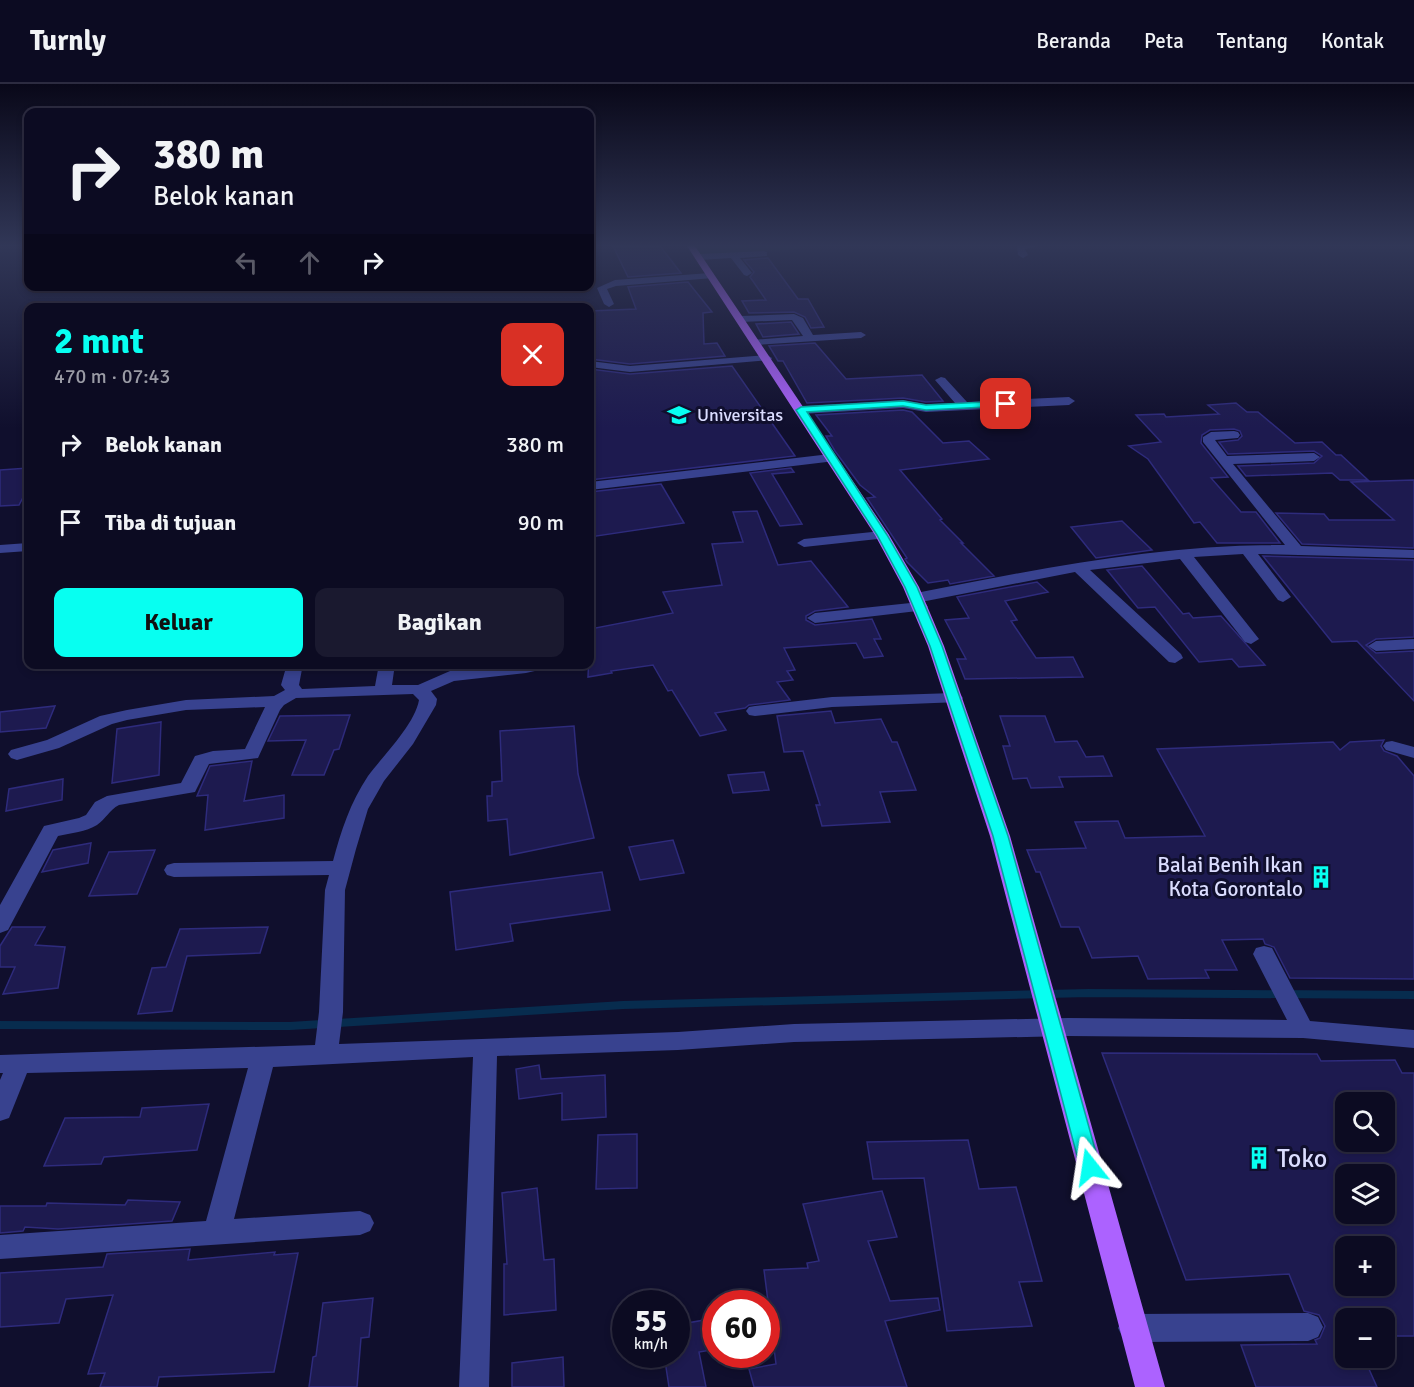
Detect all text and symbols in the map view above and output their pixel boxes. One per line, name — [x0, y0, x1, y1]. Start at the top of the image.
text: Turnly — [30, 24, 106, 58]
text: Beranda — [1036, 28, 1111, 54]
text: Peta — [1144, 28, 1184, 54]
text: Tentang — [1217, 28, 1288, 54]
text: Kontak — [1321, 28, 1384, 54]
text: 380 m — [153, 129, 264, 180]
icon: right — [54, 132, 132, 210]
text: Belok kanan — [153, 180, 294, 213]
icon: left — [230, 246, 263, 279]
icon: ahead — [293, 246, 326, 279]
icon: right — [356, 246, 389, 279]
text: 2 mnt — [54, 319, 144, 364]
button: close — [501, 323, 564, 386]
text: 470 m · 07:43 — [54, 364, 170, 389]
pin — [980, 378, 1031, 429]
icon: arrive — [989, 387, 1022, 420]
school or university icon: Universitas — [666, 402, 692, 428]
place label: Universitas — [697, 404, 783, 426]
icon: right — [54, 428, 87, 461]
text: Belok kanan — [105, 431, 222, 458]
text: 380 m — [506, 431, 564, 458]
icon: arrive — [54, 506, 87, 539]
text: Tiba di tujuan — [105, 509, 236, 536]
text: 90 m — [518, 509, 564, 536]
button: Keluar — [54, 588, 303, 657]
button: Bagikan — [315, 588, 564, 657]
place label: Balai Benih Ikan Kota Gorontalo — [1157, 852, 1303, 902]
building icon: Balai Benih Ikan Kota Gorontalo — [1308, 864, 1334, 890]
map controls — [1335, 1092, 1395, 1368]
button: search — [1335, 1092, 1395, 1152]
position arrow — [1058, 1135, 1122, 1199]
place label: Toko — [1277, 1143, 1327, 1175]
building icon: Toko — [1246, 1145, 1272, 1171]
button: layers — [1335, 1164, 1395, 1224]
button: + — [1335, 1236, 1395, 1296]
speed limit sign: 60 — [702, 1290, 780, 1368]
text: 55 — [635, 1303, 667, 1340]
button: − — [1335, 1308, 1395, 1368]
text: km/h — [634, 1335, 668, 1353]

